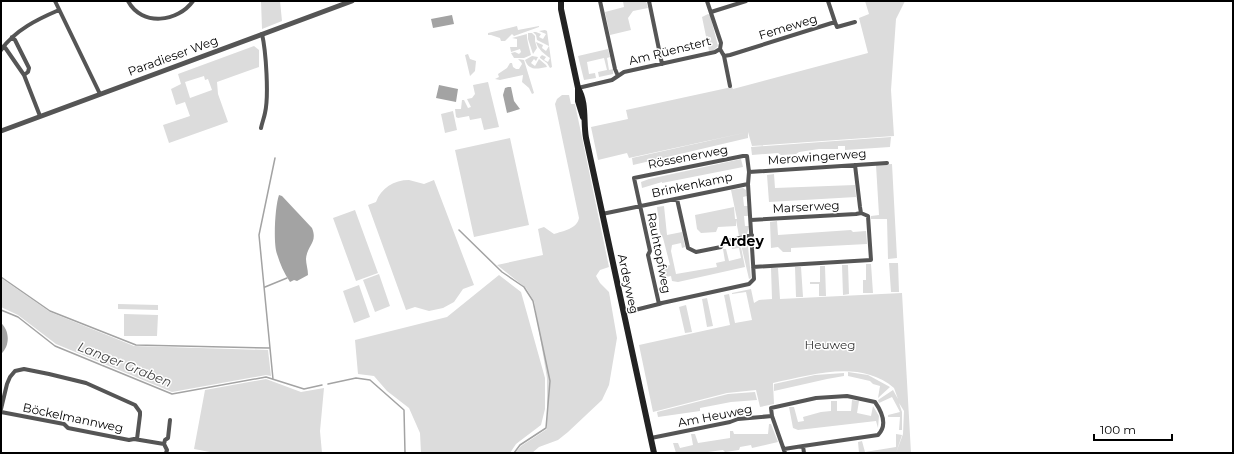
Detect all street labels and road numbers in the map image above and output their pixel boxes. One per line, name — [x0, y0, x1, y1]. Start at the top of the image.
street label: Femeweg — [757, 11, 819, 43]
street label: Paradieser Weg — [126, 32, 220, 79]
street label: Am Rüenstert — [627, 33, 713, 68]
street label: Rössenerweg — [647, 141, 729, 172]
street label: Merowingerweg — [767, 146, 867, 167]
street label: Brinkenkamp — [650, 169, 734, 200]
street label: Marserweg — [772, 197, 840, 216]
street label: Rauhtopfweg — [644, 211, 675, 295]
street label: Ardeyweg — [615, 253, 642, 315]
street label: Böckelmannweg — [21, 400, 125, 435]
street label: Am Heuweg — [676, 401, 753, 430]

